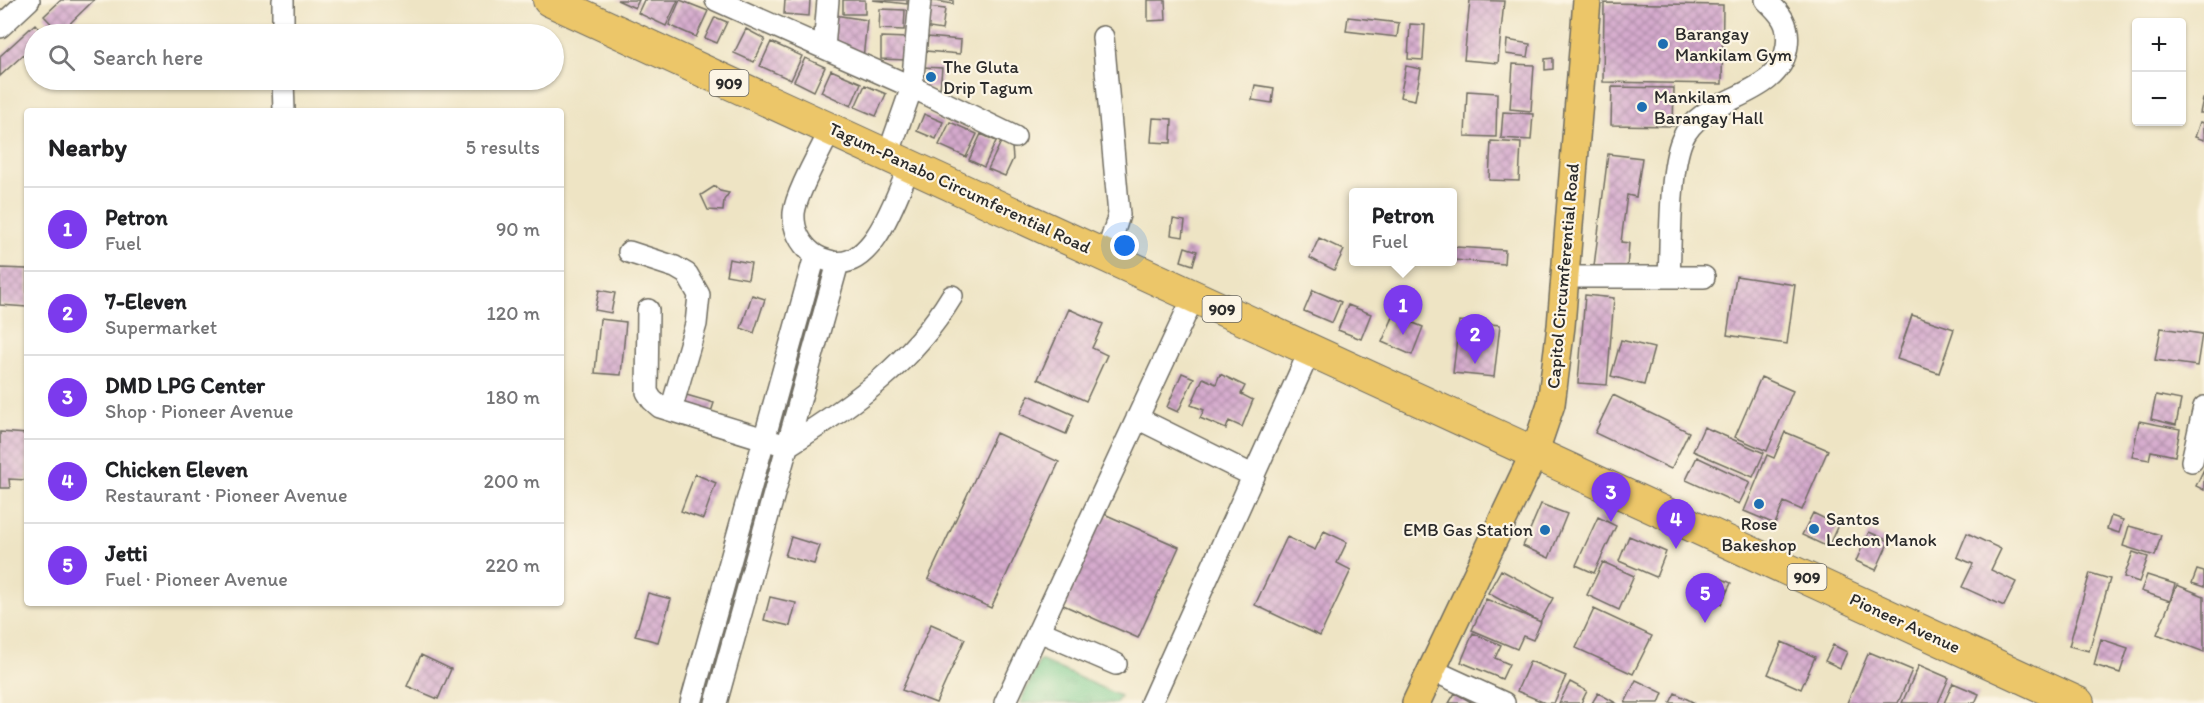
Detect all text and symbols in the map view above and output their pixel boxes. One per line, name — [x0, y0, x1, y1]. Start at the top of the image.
map controls — [2132, 18, 2186, 126]
button: + — [2132, 18, 2186, 72]
place label: Barangay Mankilam Gym — [1675, 23, 1792, 66]
search box — [24, 24, 564, 90]
marker: Barangay Mankilam Gym — [1656, 37, 1670, 51]
icon: search — [45, 41, 78, 74]
text: Search here — [93, 44, 203, 71]
place label: The Gluta Drip Tagum — [943, 56, 1033, 99]
road number: 909 — [710, 70, 748, 96]
marker: The Gluta Drip Tagum — [924, 70, 938, 84]
button: − — [2132, 72, 2186, 126]
place label: Mankilam Barangay Hall — [1654, 86, 1764, 129]
marker: Mankilam Barangay Hall — [1635, 100, 1649, 114]
street label: Tagum-Panabo Circumferential Road — [825, 117, 1095, 259]
text: Nearby — [48, 131, 127, 163]
text: 5 results — [466, 135, 540, 159]
street label: Capitol Circumferential Road — [1542, 162, 1584, 390]
popup — [1349, 188, 1457, 266]
text: Petron — [1372, 202, 1434, 229]
text: Petron — [105, 204, 168, 231]
text: 1 — [63, 217, 72, 241]
text: 90 m — [496, 217, 540, 241]
text: Fuel — [1372, 229, 1408, 253]
text: Fuel — [105, 231, 141, 255]
your location — [1110, 231, 1139, 260]
pin: 1 — [1384, 286, 1422, 335]
text: 7-Eleven — [105, 288, 187, 315]
road number: 909 — [1202, 296, 1242, 322]
text: 2 — [62, 301, 73, 325]
text: 120 m — [487, 301, 540, 325]
pin: 2 — [1456, 314, 1494, 364]
text: Supermarket — [105, 315, 217, 339]
text: DMD LPG Center — [105, 372, 265, 399]
text: 3 — [62, 385, 73, 409]
text: 180 m — [486, 385, 540, 409]
text: Shop · Pioneer Avenue — [105, 399, 294, 423]
text: Chicken Eleven — [105, 456, 248, 483]
text: 4 — [61, 469, 74, 493]
text: 200 m — [484, 469, 540, 493]
pin: 3 — [1592, 472, 1630, 522]
text: Restaurant · Pioneer Avenue — [105, 483, 348, 507]
marker: Rose Bakeshop — [1752, 497, 1766, 511]
pin: 4 — [1656, 500, 1696, 549]
place label: Santos Lechon Manok — [1826, 508, 1937, 551]
place label: Rose Bakeshop — [1721, 513, 1797, 556]
place label: EMB Gas Station — [1403, 519, 1533, 541]
marker: Santos Lechon Manok — [1807, 522, 1821, 536]
marker: EMB Gas Station — [1538, 523, 1552, 537]
text: Jetti — [105, 540, 148, 567]
text: 5 — [62, 553, 73, 577]
text: 220 m — [485, 553, 540, 577]
road number: 909 — [1788, 564, 1826, 590]
text: Fuel · Pioneer Avenue — [105, 567, 288, 591]
pin: 5 — [1686, 574, 1724, 623]
street label: Pioneer Avenue — [1846, 588, 1964, 658]

